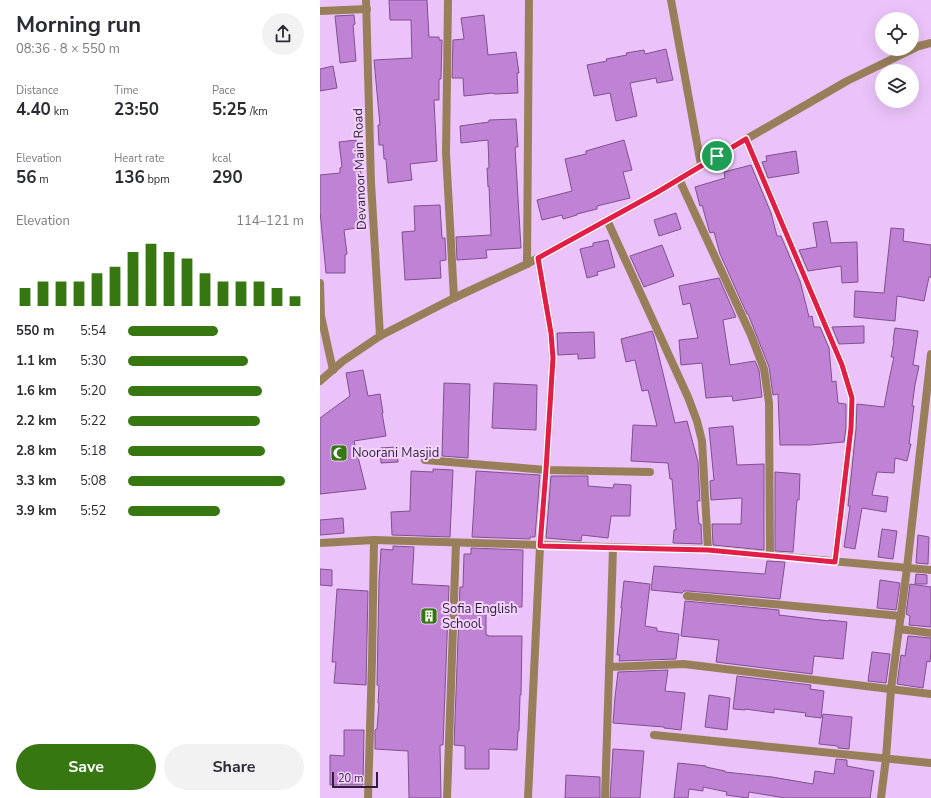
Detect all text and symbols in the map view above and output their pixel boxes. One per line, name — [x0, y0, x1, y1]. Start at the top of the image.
text: Morning run — [16, 10, 141, 40]
map controls — [875, 12, 919, 108]
button: locate — [875, 12, 919, 56]
button: share — [262, 13, 304, 55]
text: 08:36 · 8 × 550 m — [16, 40, 120, 58]
button: layers — [875, 64, 919, 108]
text: Distance — [16, 83, 59, 98]
text: Time — [114, 83, 138, 98]
text: Pace — [212, 83, 235, 98]
text: 4.40 — [16, 98, 51, 121]
text: 23:50 — [114, 98, 159, 121]
text: 5:25 — [212, 98, 247, 121]
text: km — [51, 104, 69, 119]
text: /km — [247, 104, 268, 119]
street label: Devanoor Main Road — [349, 108, 371, 230]
pin — [700, 139, 734, 173]
icon: arrive — [706, 145, 728, 167]
text: Elevation — [16, 151, 62, 166]
text: Heart rate — [114, 151, 164, 166]
text: kcal — [212, 151, 232, 166]
text: 56 — [16, 166, 36, 189]
text: 136 — [114, 166, 145, 189]
text: 290 — [212, 166, 243, 189]
text: m — [36, 172, 49, 187]
text: bpm — [145, 172, 170, 187]
text: Elevation — [16, 212, 70, 230]
text: 114–121 m — [236, 212, 304, 230]
text: 550 m — [16, 322, 54, 340]
text: 5:54 — [80, 322, 106, 340]
text: 1.1 km — [16, 352, 57, 370]
text: 5:30 — [80, 352, 106, 370]
text: 1.6 km — [16, 382, 57, 400]
text: 5:20 — [80, 382, 106, 400]
text: 2.2 km — [16, 412, 57, 430]
text: 5:22 — [80, 412, 106, 430]
text: 2.8 km — [16, 442, 57, 460]
text: 5:18 — [80, 442, 106, 460]
mosque icon: Noorani Masjid — [329, 443, 349, 463]
place label: Noorani Masjid — [352, 444, 439, 462]
text: 3.3 km — [16, 472, 57, 490]
text: 5:08 — [80, 472, 106, 490]
text: 3.9 km — [16, 502, 57, 520]
text: 5:52 — [80, 502, 106, 520]
place label: Sofia English School — [442, 600, 518, 633]
building icon: Sofia English School — [419, 606, 439, 626]
button: Save — [16, 744, 156, 790]
button: Share — [164, 744, 304, 790]
scale bar — [332, 770, 378, 789]
text: 20 m — [338, 771, 363, 786]

